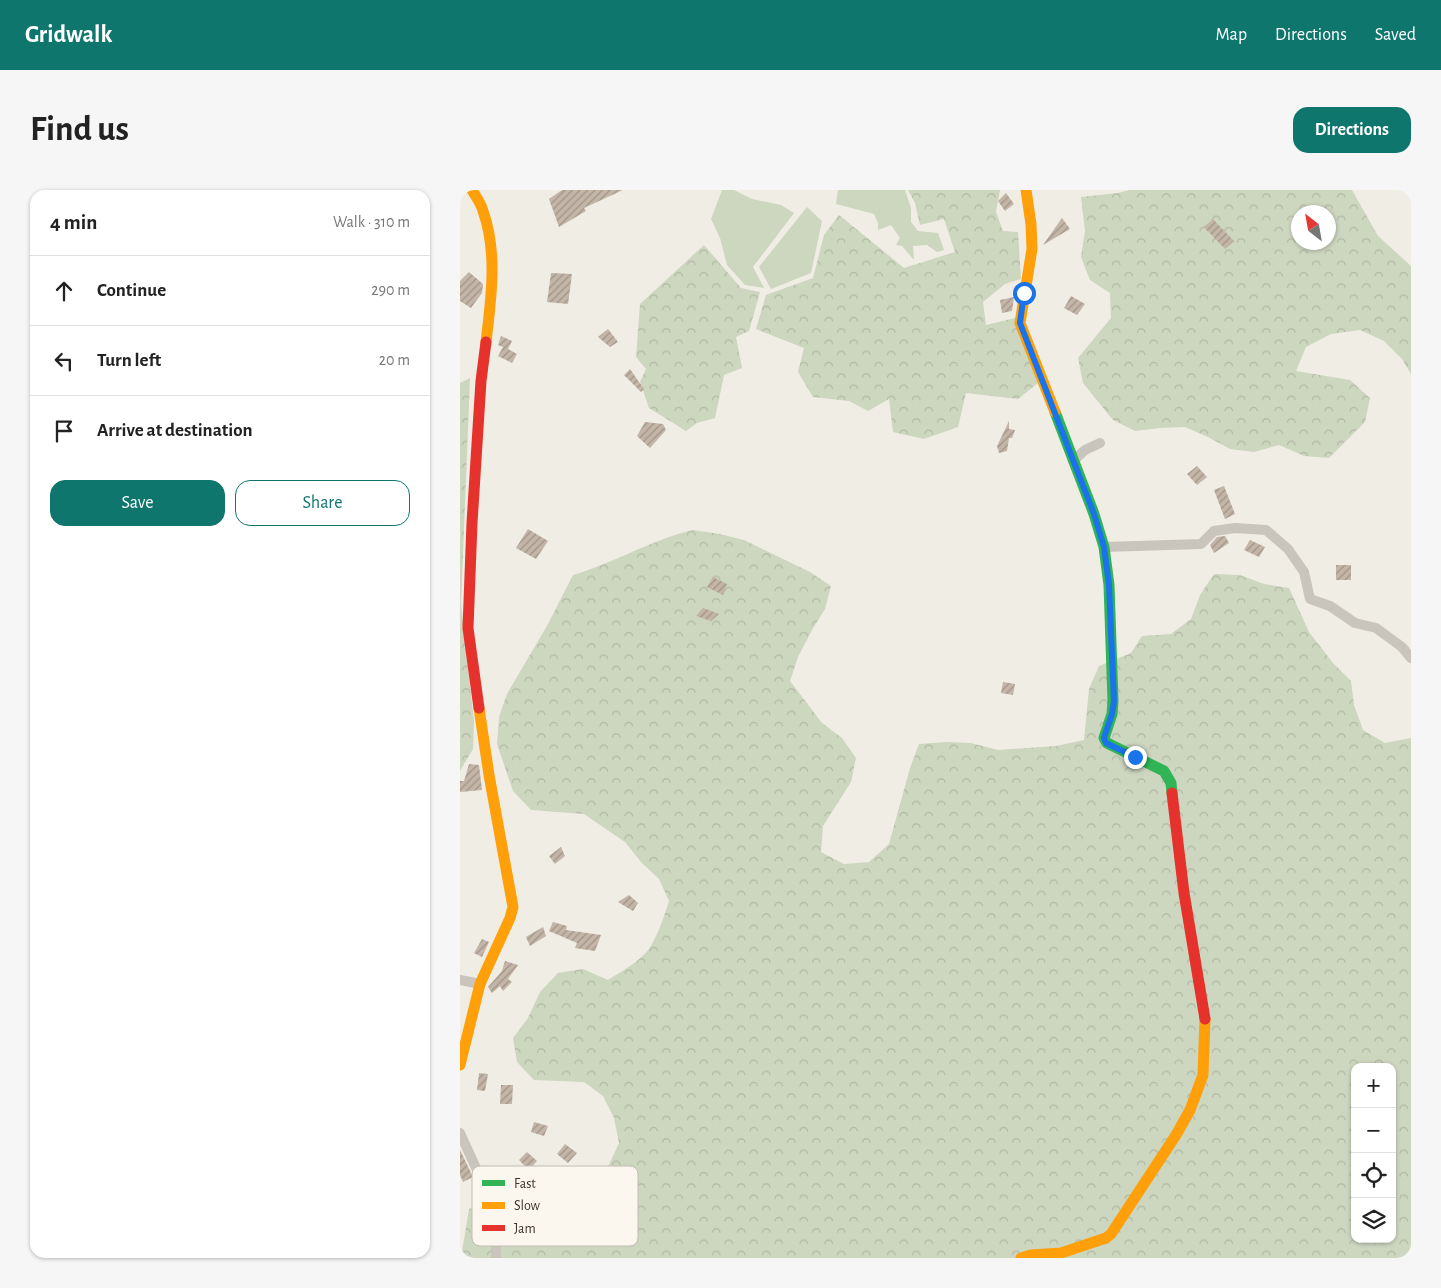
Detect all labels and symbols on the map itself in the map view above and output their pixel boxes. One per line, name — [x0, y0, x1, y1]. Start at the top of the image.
north arrow — [1291, 205, 1336, 250]
route start — [1013, 282, 1036, 305]
route end — [1124, 746, 1147, 769]
legend — [472, 1166, 638, 1246]
text: Fast — [514, 1177, 536, 1191]
text: Slow — [514, 1199, 541, 1213]
text: Jam — [514, 1222, 536, 1236]

